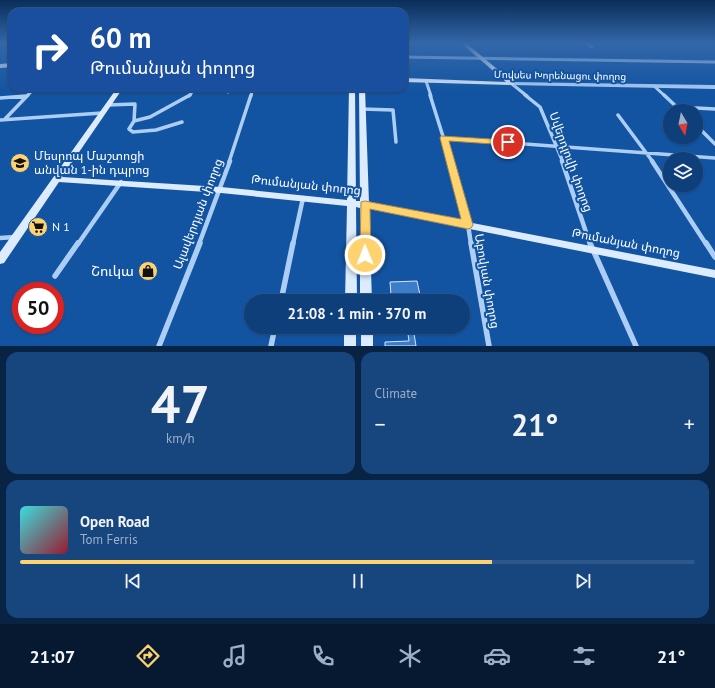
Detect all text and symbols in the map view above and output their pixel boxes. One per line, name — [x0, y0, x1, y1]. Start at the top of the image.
text: 60 m — [90, 19, 151, 56]
icon: right — [24, 24, 76, 76]
text: Թումանյան փողոց — [90, 56, 255, 79]
street label: Մովսես Խորենացու փողոց — [494, 68, 626, 83]
north arrow — [663, 104, 703, 144]
map controls — [663, 104, 703, 192]
street label: Սվերդլովի փողոց — [546, 110, 597, 214]
pin — [491, 125, 525, 159]
icon: arrive — [497, 131, 519, 153]
place label: Մեսրոպ Մաշտոցի անվան 1-ին դպրոց — [34, 148, 150, 177]
school or university icon: Մեսրոպ Մաշտոցի անվան 1-ին դպրոց — [9, 152, 31, 174]
button: layers — [663, 152, 703, 192]
street label: Ալավերդյան փողոց — [169, 156, 226, 271]
street label: Թումանյան փողոց — [250, 171, 362, 198]
supermarket icon: N 1 — [27, 216, 49, 238]
place label: N 1 — [52, 219, 70, 234]
street label: Թումանյան փողոց — [571, 225, 682, 260]
street label: Աբովյան փողոց — [472, 232, 503, 329]
position arrow — [344, 234, 386, 276]
shop icon: Շուկա — [137, 260, 159, 282]
place label: Շուկա — [91, 262, 134, 280]
speed limit sign: 50 — [12, 282, 64, 334]
text: 21:08 · 1 min · 370 m — [288, 304, 426, 323]
text: 47 — [151, 370, 210, 437]
text: Climate — [375, 385, 417, 402]
text: 21° — [511, 405, 558, 444]
text: − — [375, 410, 386, 438]
text: + — [684, 410, 695, 438]
text: km/h — [166, 430, 195, 447]
text: Open Road — [80, 512, 150, 531]
text: Tom Ferris — [80, 531, 138, 548]
icon: previous — [122, 570, 144, 592]
icon: pause — [347, 570, 369, 592]
icon: next — [572, 570, 594, 592]
icon: directions — [134, 642, 162, 670]
icon: music — [221, 642, 249, 670]
icon: phone — [309, 642, 337, 670]
icon: climate — [396, 642, 424, 670]
icon: car — [483, 642, 511, 670]
icon: filters — [570, 642, 598, 670]
text: 21:07 — [30, 645, 75, 668]
text: 21° — [657, 645, 685, 668]

